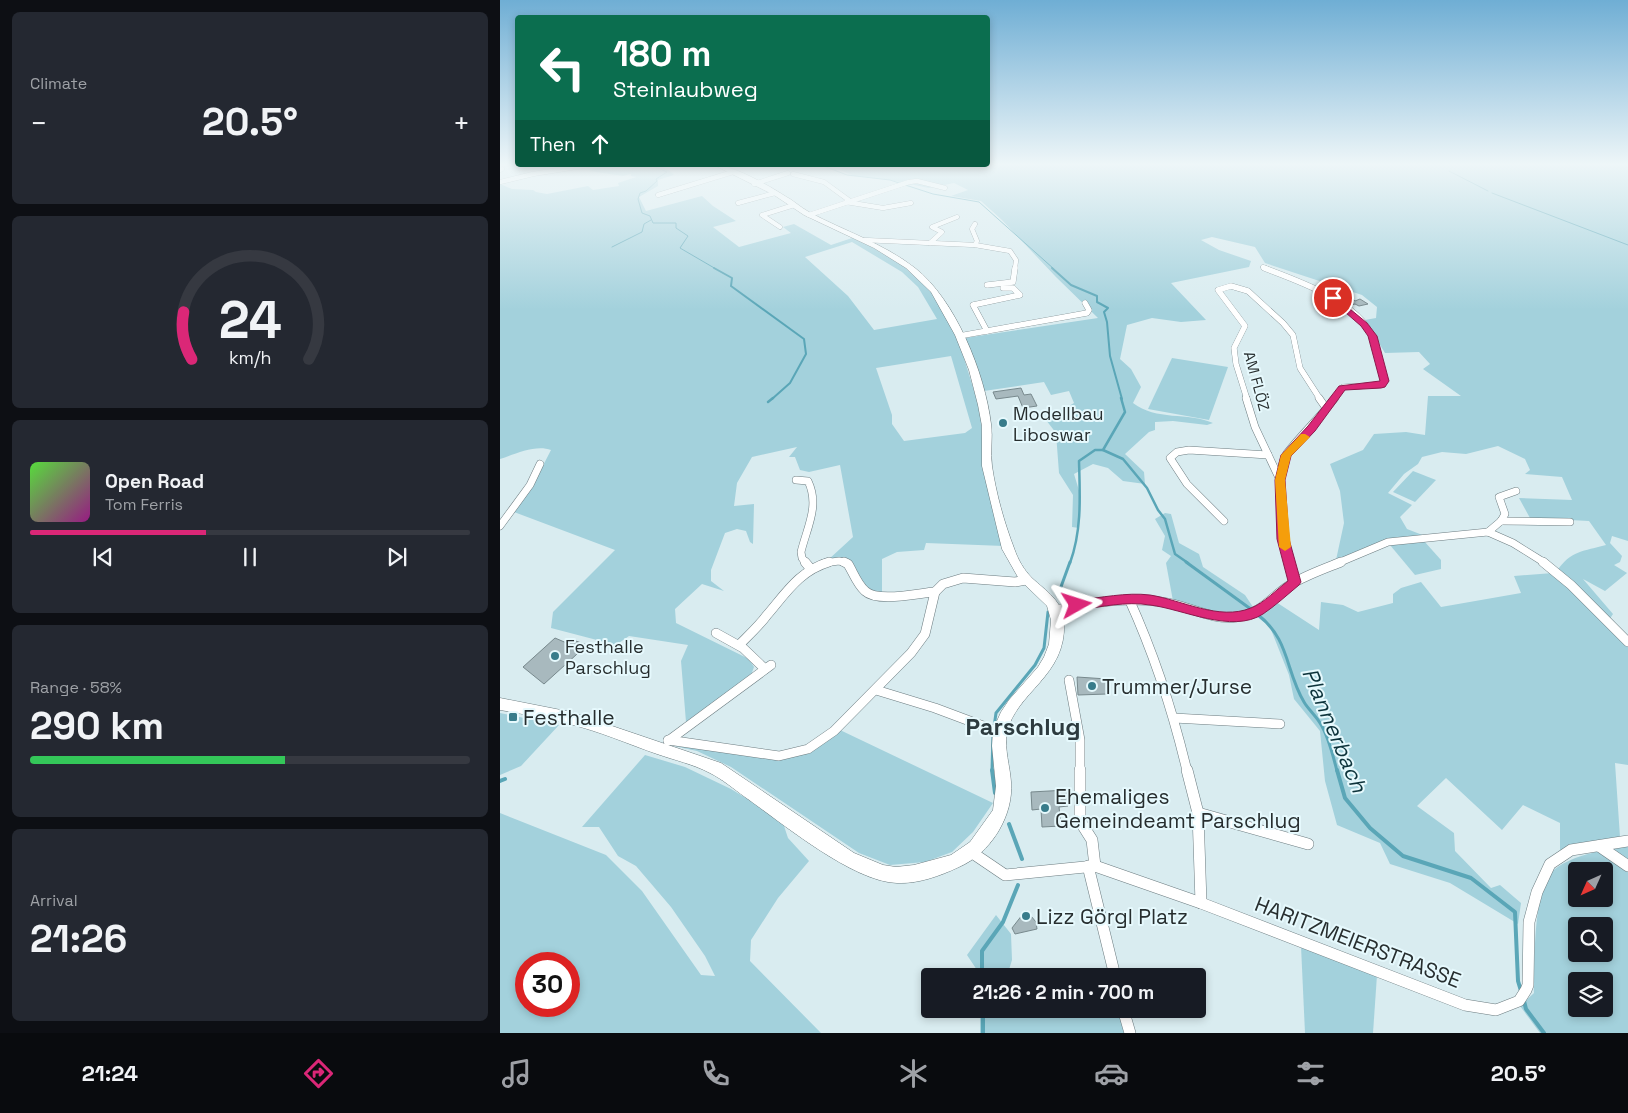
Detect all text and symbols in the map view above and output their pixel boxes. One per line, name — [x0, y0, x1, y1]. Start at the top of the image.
text: 180 m — [613, 32, 711, 76]
icon: left — [530, 35, 595, 100]
text: Climate — [30, 73, 87, 94]
text: Steinlaubweg — [613, 75, 758, 103]
text: 20.5° — [202, 98, 298, 146]
text: − — [30, 105, 47, 141]
text: + — [453, 105, 470, 141]
icon: ahead — [586, 130, 614, 158]
text: Then — [530, 132, 576, 157]
pin — [1312, 277, 1354, 319]
icon: arrive — [1319, 284, 1347, 312]
text: 24 — [218, 287, 282, 353]
text: km/h — [229, 346, 271, 369]
street label: AM FLÖZ — [1240, 349, 1274, 413]
place label: Modellbau Liboswar — [1013, 402, 1104, 446]
marker: Modellbau Liboswar — [997, 417, 1009, 429]
text: Open Road — [105, 469, 204, 494]
text: Tom Ferris — [105, 494, 183, 515]
icon: previous — [89, 543, 117, 571]
icon: pause — [236, 543, 264, 571]
icon: next — [383, 543, 411, 571]
position arrow — [1050, 578, 1102, 630]
place label: Festhalle Parschlug — [565, 635, 651, 679]
marker: Festhalle Parschlug — [549, 650, 561, 662]
water label: Plannerbach — [1296, 663, 1374, 797]
place label: Trummer/Jurse — [1102, 673, 1252, 700]
text: Range · 58% — [30, 677, 122, 698]
marker: Trummer/Jurse — [1086, 680, 1098, 692]
text: 290 km — [30, 702, 164, 750]
place label: Festhalle — [523, 704, 615, 731]
marker: Festhalle — [507, 711, 519, 723]
district label: Parschlug — [965, 711, 1081, 742]
place label: Ehemaliges Gemeindeamt Parschlug — [1055, 783, 1301, 834]
marker: Ehemaliges Gemeindeamt Parschlug — [1039, 802, 1051, 814]
north arrow — [1568, 862, 1612, 908]
map controls — [1568, 862, 1613, 1017]
text: Arrival — [30, 890, 78, 911]
street label: HARITZMEIERSTRASSE — [1251, 890, 1465, 994]
place label: Lizz Görgl Platz — [1036, 903, 1188, 930]
marker: Lizz Görgl Platz — [1020, 910, 1032, 922]
text: 21:26 — [30, 915, 127, 963]
button: search — [1568, 917, 1613, 962]
speed limit sign: 30 — [515, 952, 580, 1017]
button: layers — [1568, 972, 1613, 1017]
text: 21:26 · 2 min · 700 m — [973, 980, 1154, 1005]
icon: directions — [301, 1056, 336, 1091]
icon: music — [499, 1056, 534, 1091]
icon: phone — [698, 1056, 733, 1091]
icon: climate — [896, 1056, 931, 1091]
icon: car — [1094, 1056, 1129, 1091]
icon: filters — [1293, 1056, 1328, 1091]
text: 21:24 — [82, 1059, 138, 1087]
text: 20.5° — [1491, 1059, 1546, 1087]

